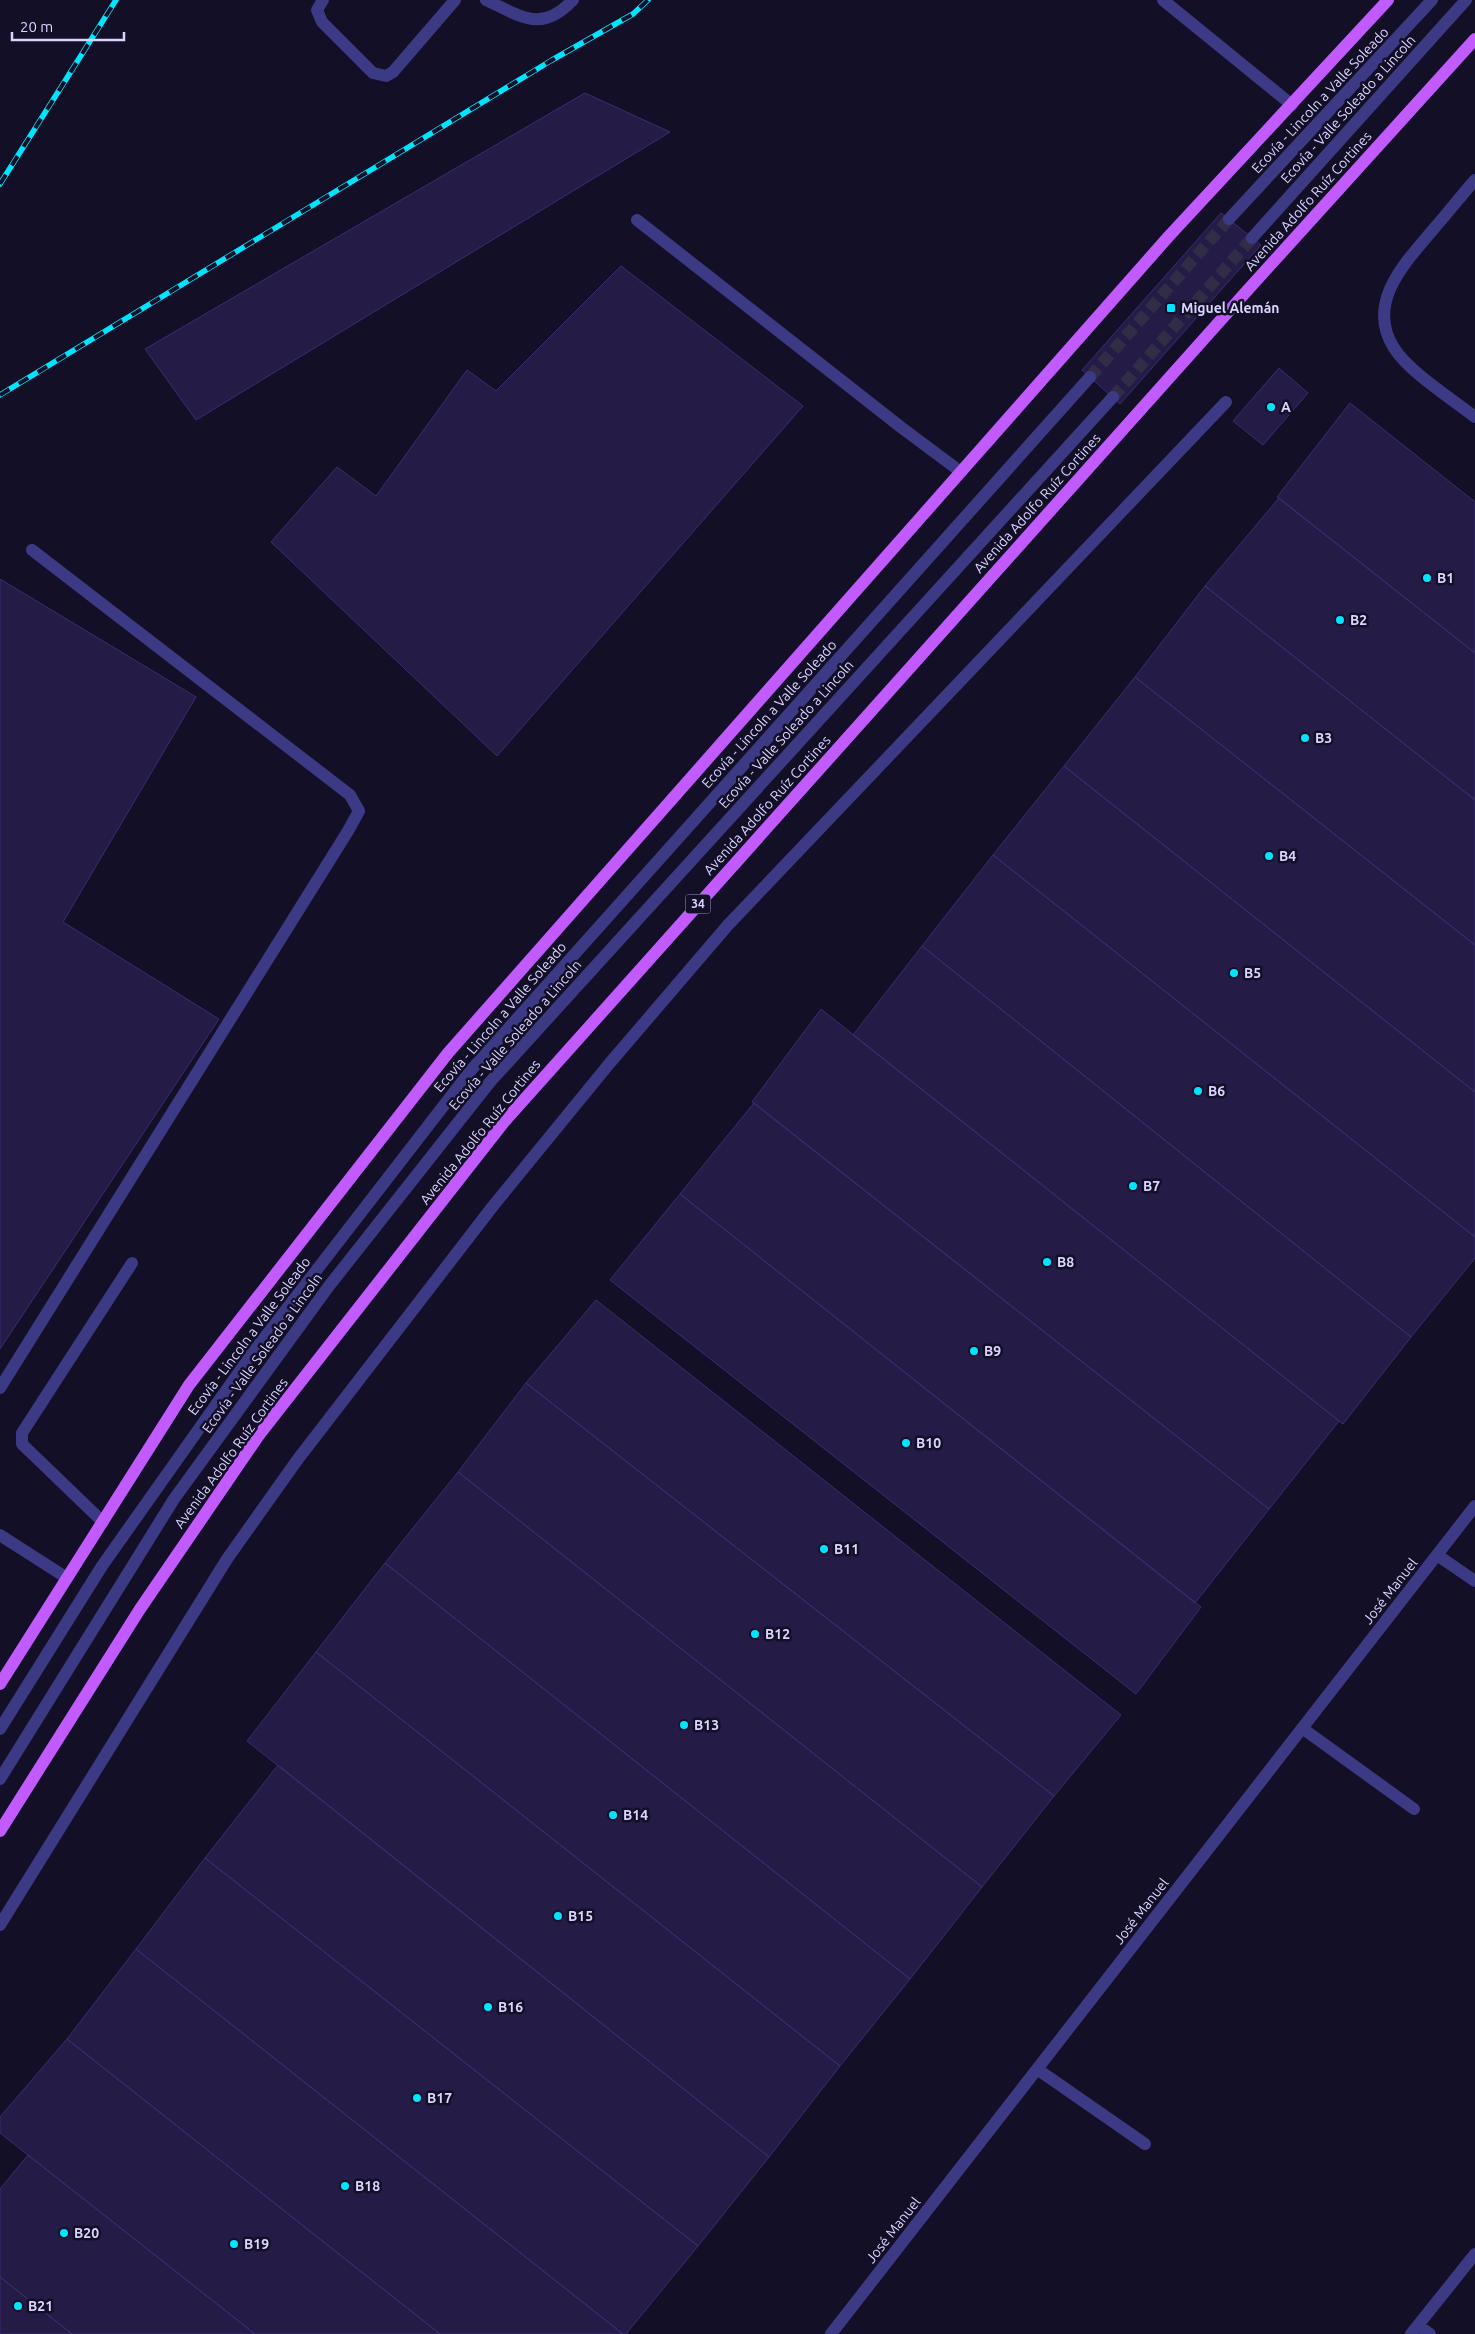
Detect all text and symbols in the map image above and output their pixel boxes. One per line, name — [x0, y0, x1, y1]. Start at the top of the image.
scale bar — [12, 10, 125, 42]
text: 20 m — [20, 18, 53, 35]
street label: Ecovía - Lincoln a Valle Soleado — [1248, 24, 1392, 176]
street label: Ecovía - Valle Soleado a Lincoln — [1277, 32, 1419, 186]
street label: Avenida Adolfo Ruíz Cortines — [1241, 128, 1375, 274]
place label: Miguel Alemán — [1181, 300, 1279, 316]
marker: Miguel Alemán — [1165, 302, 1177, 314]
place label: A — [1281, 399, 1291, 415]
marker: A — [1265, 401, 1277, 413]
street label: Avenida Adolfo Ruíz Cortines — [970, 430, 1104, 576]
place label: B1 — [1437, 570, 1454, 586]
marker: B1 — [1421, 572, 1433, 584]
place label: B2 — [1350, 612, 1367, 628]
marker: B2 — [1334, 614, 1346, 626]
street label: Ecovía - Lincoln a Valle Soleado — [698, 637, 840, 791]
street label: Ecovía - Valle Soleado a Lincoln — [715, 657, 857, 811]
place label: B3 — [1315, 730, 1332, 746]
street label: Avenida Adolfo Ruíz Cortines — [700, 732, 834, 878]
marker: B3 — [1299, 732, 1311, 744]
place label: B4 — [1279, 848, 1296, 864]
marker: B4 — [1263, 850, 1275, 862]
road number: 34 — [686, 894, 710, 914]
street label: Ecovía - Lincoln a Valle Soleado — [431, 939, 569, 1095]
street label: Ecovía - Valle Soleado a Lincoln — [446, 957, 584, 1113]
place label: B5 — [1244, 965, 1261, 981]
marker: B5 — [1228, 967, 1240, 979]
street label: Avenida Adolfo Ruíz Cortines — [417, 1056, 543, 1208]
place label: B6 — [1208, 1083, 1225, 1099]
marker: B6 — [1192, 1085, 1204, 1097]
place label: B7 — [1143, 1178, 1160, 1194]
marker: B7 — [1127, 1180, 1139, 1192]
street label: Ecovía - Lincoln a Valle Soleado — [184, 1254, 314, 1418]
place label: B8 — [1057, 1254, 1074, 1270]
marker: B8 — [1041, 1256, 1053, 1268]
street label: Ecovía - Valle Soleado a Lincoln — [199, 1270, 325, 1436]
place label: B9 — [984, 1343, 1001, 1359]
marker: B9 — [968, 1345, 980, 1357]
street label: Avenida Adolfo Ruíz Cortines — [171, 1375, 291, 1531]
place label: B10 — [916, 1435, 941, 1451]
marker: B10 — [900, 1437, 912, 1449]
place label: B11 — [834, 1541, 859, 1557]
marker: B11 — [818, 1543, 830, 1555]
street label: José Manuel — [1359, 1555, 1421, 1627]
place label: B12 — [765, 1626, 790, 1642]
marker: B12 — [749, 1628, 761, 1640]
place label: B13 — [694, 1717, 719, 1733]
marker: B13 — [678, 1719, 690, 1731]
place label: B14 — [623, 1807, 648, 1823]
marker: B14 — [607, 1809, 619, 1821]
street label: José Manuel — [1110, 1875, 1172, 1947]
place label: B15 — [568, 1908, 593, 1924]
marker: B15 — [552, 1910, 564, 1922]
place label: B16 — [498, 1999, 523, 2015]
marker: B16 — [482, 2001, 494, 2013]
place label: B17 — [427, 2090, 452, 2106]
marker: B17 — [411, 2092, 423, 2104]
place label: B18 — [355, 2178, 380, 2194]
marker: B18 — [339, 2180, 351, 2192]
street label: José Manuel — [862, 2194, 924, 2266]
place label: B20 — [74, 2225, 99, 2241]
marker: B20 — [58, 2227, 70, 2239]
place label: B19 — [244, 2236, 269, 2252]
marker: B19 — [228, 2238, 240, 2250]
place label: B21 — [28, 2298, 53, 2314]
marker: B21 — [12, 2300, 24, 2312]

